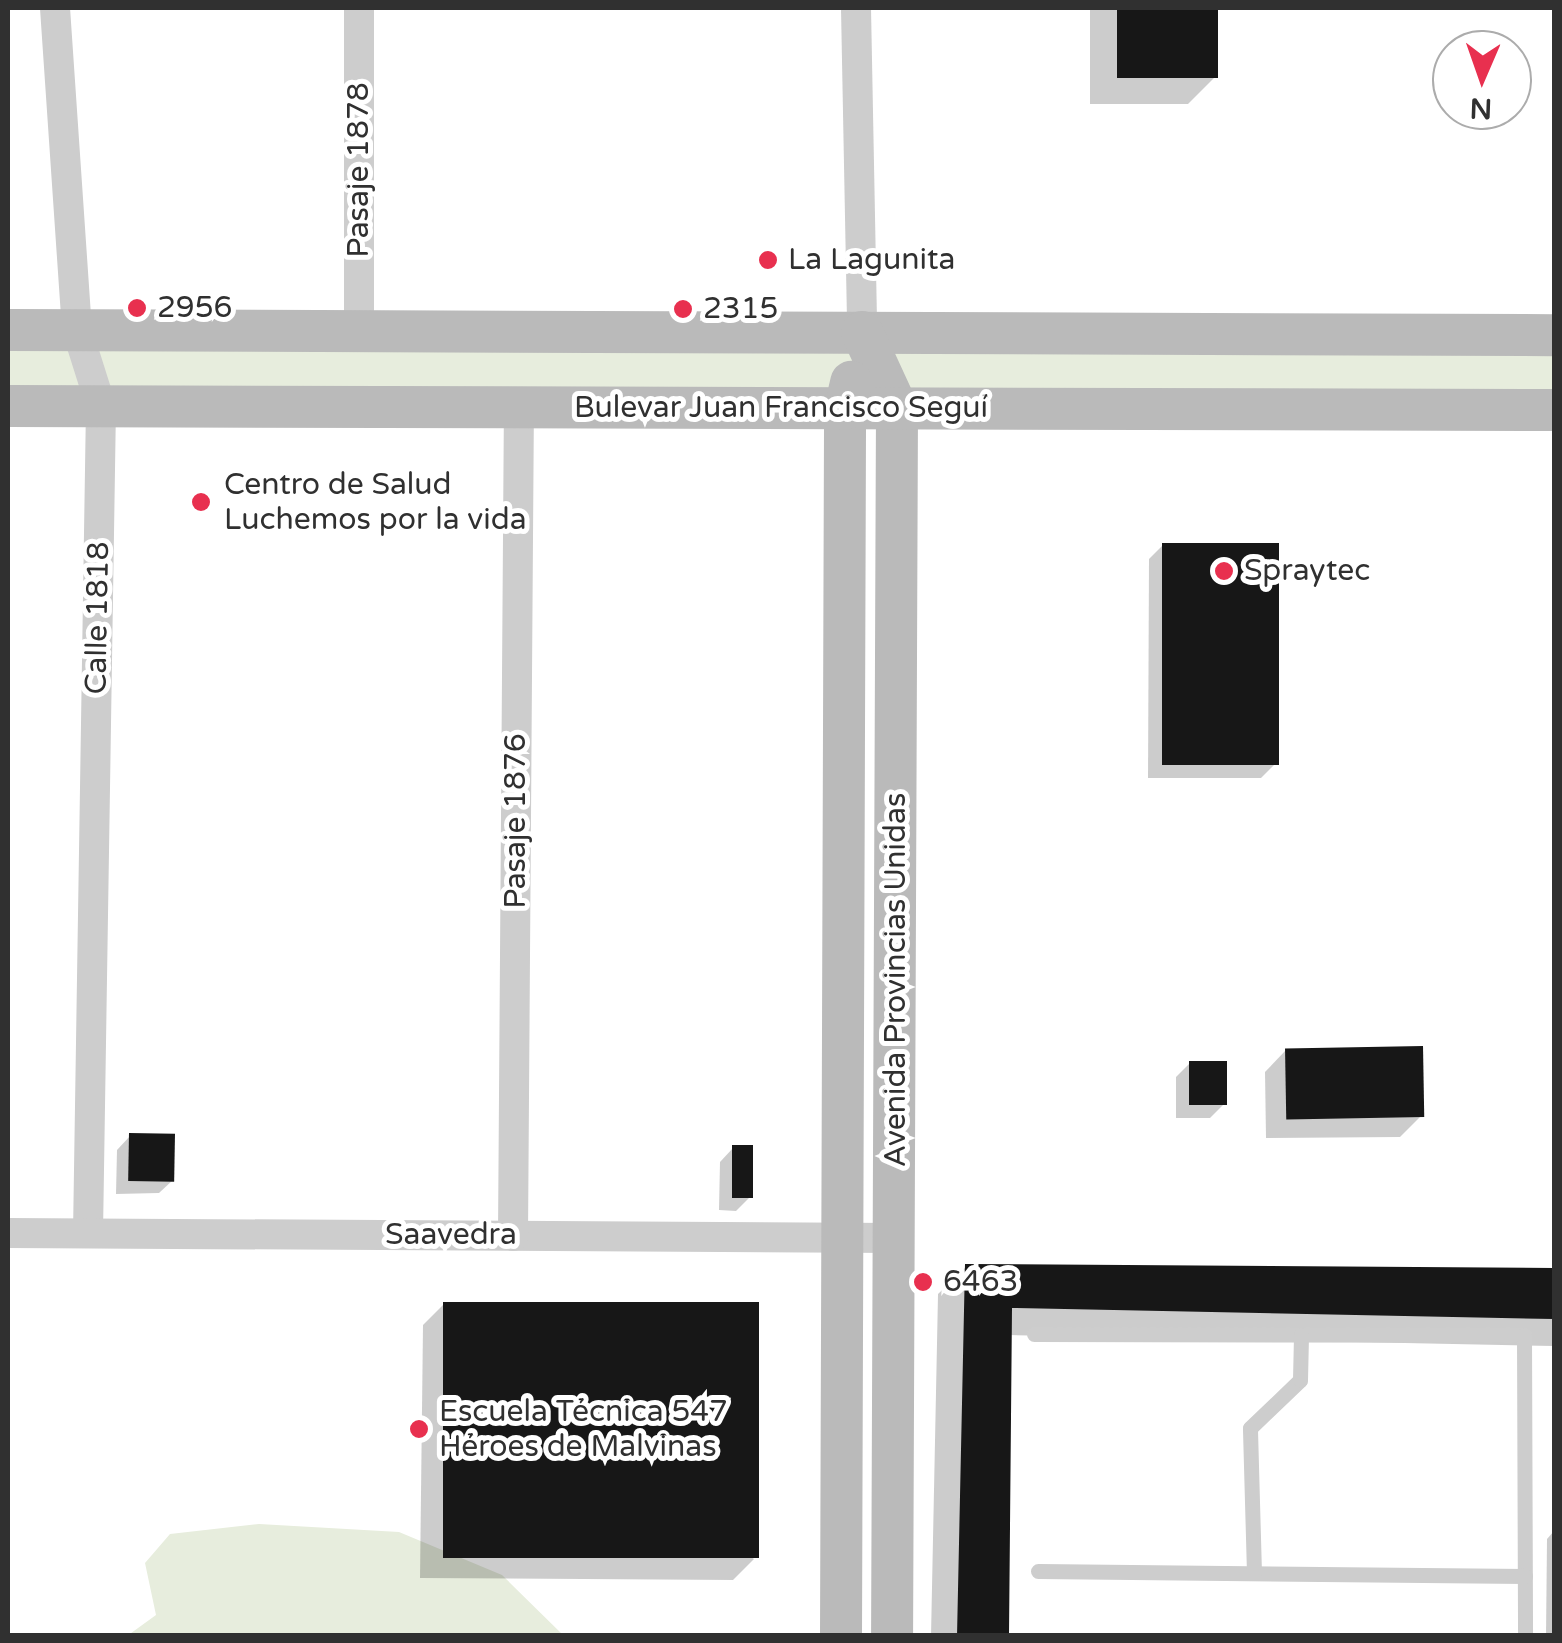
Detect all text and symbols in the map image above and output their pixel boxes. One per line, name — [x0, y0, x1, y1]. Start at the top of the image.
north arrow — [1432, 30, 1532, 130]
street label: Pasaje 1878 — [341, 82, 377, 258]
text: N — [1469, 91, 1493, 125]
place label: La Lagunita — [788, 242, 955, 278]
marker: La Lagunita — [757, 249, 779, 271]
place label: 2956 — [157, 290, 232, 326]
place label: 2315 — [703, 291, 778, 327]
marker: 2956 — [126, 297, 148, 319]
marker: 2315 — [672, 298, 694, 320]
street label: Bulevar Juan Francisco Seguí — [574, 390, 988, 426]
place label: Centro de Salud Luchemos por la vida — [224, 467, 527, 538]
marker: Centro de Salud Luchemos por la vida — [188, 489, 214, 515]
street label: Calle 1818 — [79, 541, 117, 695]
place label: Spraytec — [1244, 553, 1370, 589]
marker: Spraytec — [1213, 560, 1235, 582]
street label: Pasaje 1876 — [498, 733, 534, 909]
street label: Avenida Provincias Unidas — [878, 793, 914, 1167]
street label: Saavedra — [385, 1217, 517, 1253]
place label: 6463 — [943, 1264, 1018, 1300]
marker: 6463 — [912, 1271, 934, 1293]
place label: Escuela Técnica 547 Héroes de Malvinas — [439, 1394, 728, 1464]
marker: Escuela Técnica 547 Héroes de Malvinas — [408, 1418, 430, 1440]

